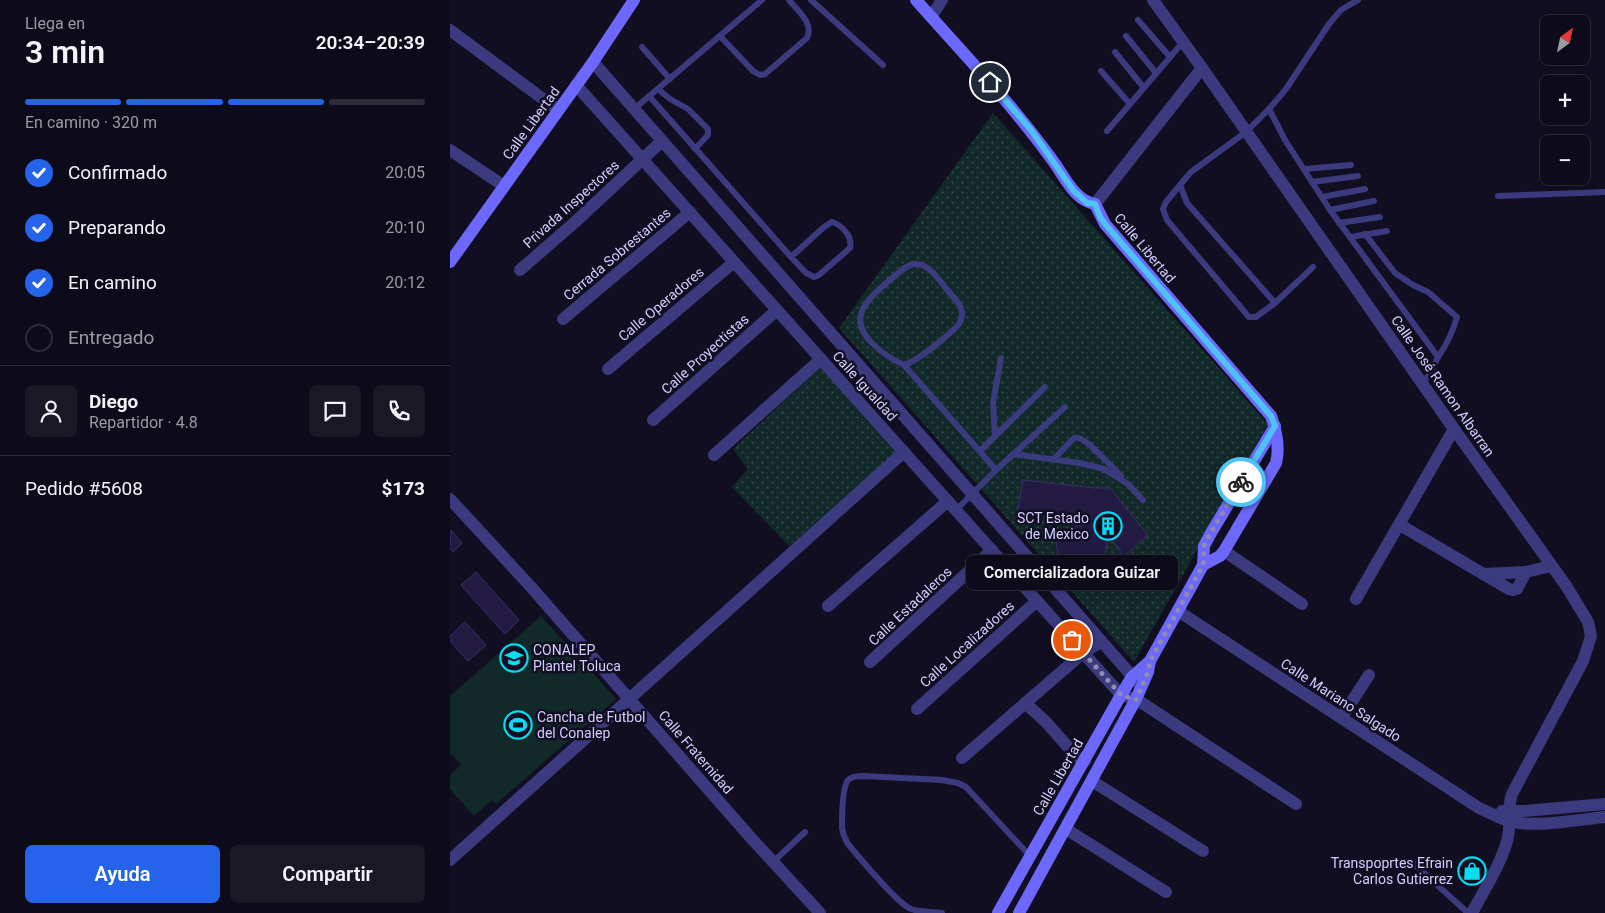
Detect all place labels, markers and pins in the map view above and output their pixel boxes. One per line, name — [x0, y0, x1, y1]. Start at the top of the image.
pin — [969, 61, 1011, 103]
place label: SCT Estado de Mexico — [1017, 510, 1089, 542]
building icon: SCT Estado de Mexico — [1093, 511, 1123, 541]
callout: Comercializadora Guizar — [966, 555, 1178, 590]
pin — [1051, 619, 1093, 661]
place label: CONALEP Plantel Toluca — [533, 642, 621, 674]
school or university icon: CONALEP Plantel Toluca — [499, 643, 529, 673]
place label: Cancha de Futbol del Conalep — [537, 709, 646, 741]
sports icon: Cancha de Futbol del Conalep — [503, 710, 533, 740]
place label: Transpoprtes Efrain Carlos Gutierrez — [1331, 855, 1453, 887]
shop icon: Transpoprtes Efrain Carlos Gutierrez — [1457, 856, 1487, 886]

